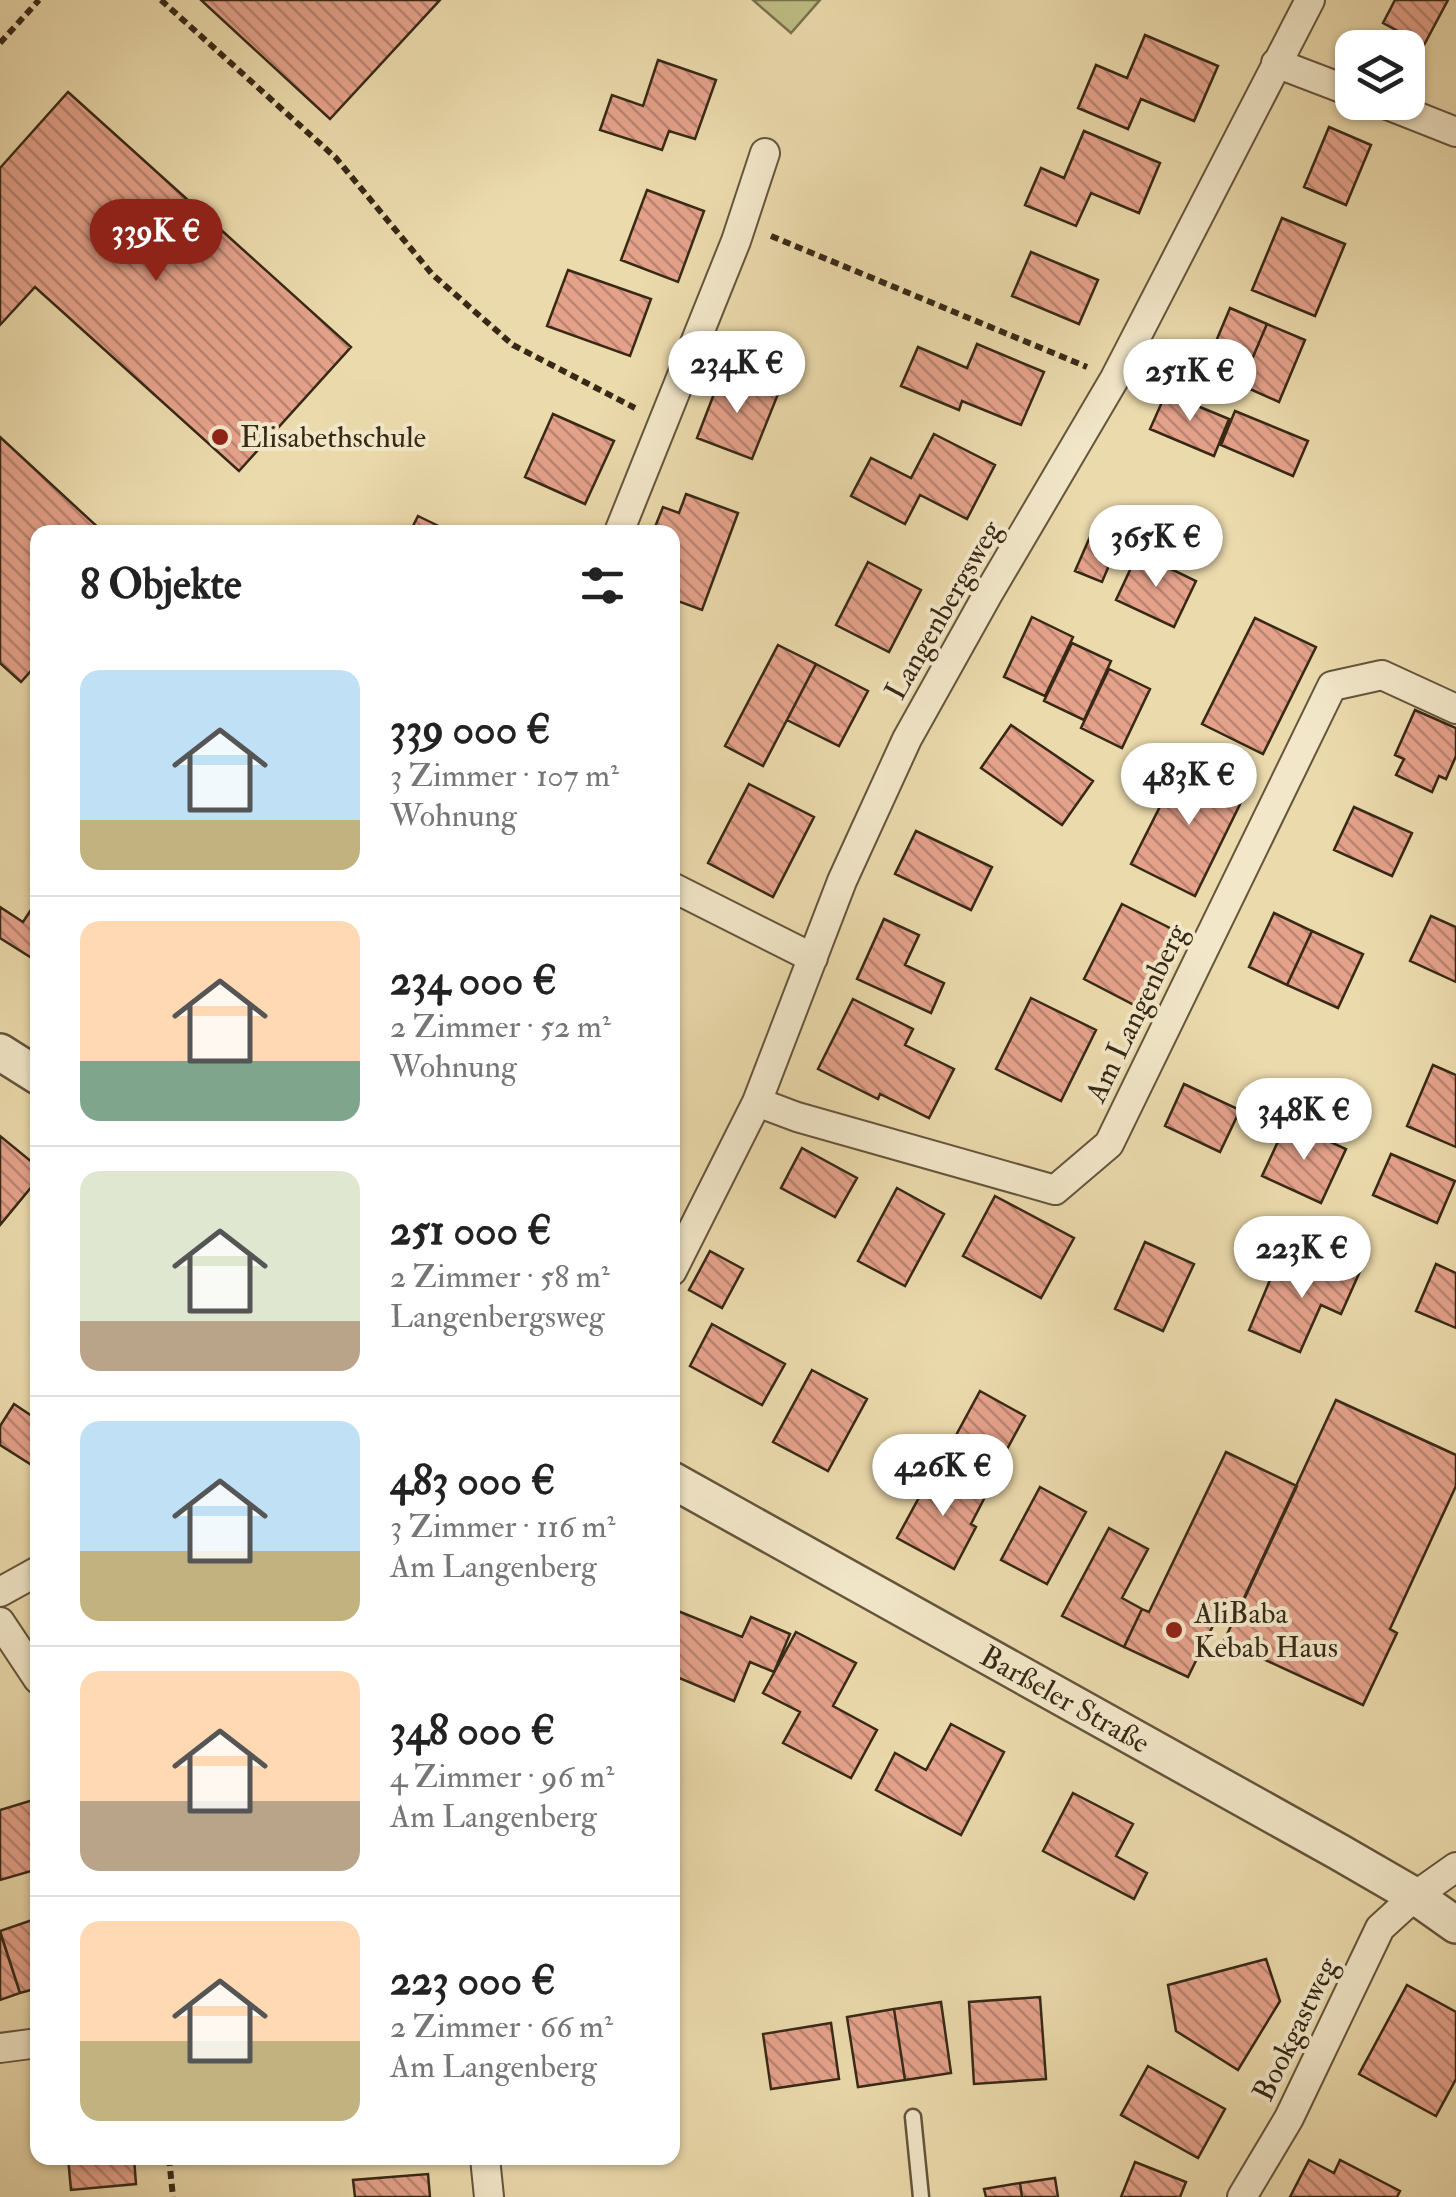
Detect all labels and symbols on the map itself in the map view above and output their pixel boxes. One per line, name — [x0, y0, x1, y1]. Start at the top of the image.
pin: 339K € — [75, 199, 237, 284]
pin: 234K € — [656, 331, 818, 416]
pin: 251K € — [1109, 339, 1271, 424]
place label: Elisabethschule — [240, 419, 426, 456]
marker: Elisabethschule — [209, 426, 231, 448]
pin: 365K € — [1075, 505, 1237, 590]
street label: Langenbergsweg — [877, 513, 1010, 707]
pin: 483K € — [1108, 743, 1270, 828]
street label: Am Langenberg — [1077, 917, 1196, 1109]
pin: 348K € — [1223, 1078, 1385, 1163]
pin: 223K € — [1221, 1216, 1383, 1301]
pin: 426K € — [862, 1434, 1024, 1519]
place label: AliBaba Kebab Haus — [1193, 1595, 1338, 1666]
marker: AliBaba Kebab Haus — [1163, 1619, 1185, 1641]
street label: Barßeler Straße — [974, 1638, 1156, 1762]
street label: Bookgastweg — [1245, 1950, 1347, 2107]

